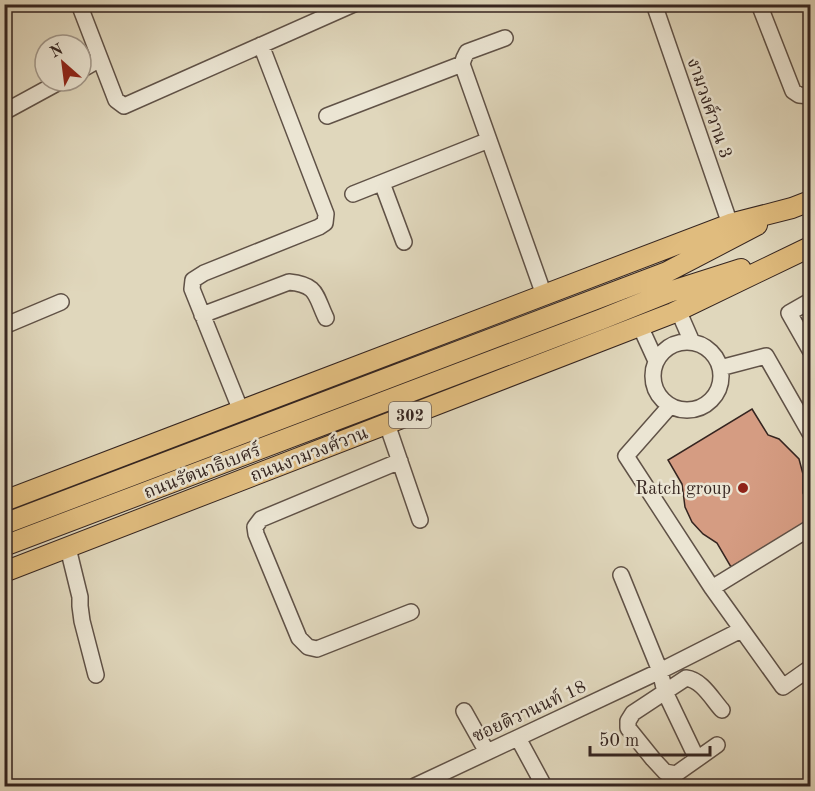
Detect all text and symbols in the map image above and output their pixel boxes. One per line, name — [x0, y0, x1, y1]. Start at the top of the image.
north arrow — [33, 33, 93, 93]
text: N — [48, 41, 67, 61]
street label: งามวงศ์วาน 3 — [683, 55, 738, 161]
road number: 302 — [389, 402, 431, 428]
street label: ถนนงามวงศ์วาน — [247, 421, 371, 486]
street label: ถนนรัตนาธิเบศร์ — [140, 438, 264, 502]
place label: Ratch group — [635, 480, 731, 498]
marker: Ratch group — [736, 481, 750, 495]
street label: ซอยติวานนท์ 18 — [469, 675, 589, 746]
scale bar — [590, 719, 710, 757]
text: 50 m — [599, 732, 639, 750]

